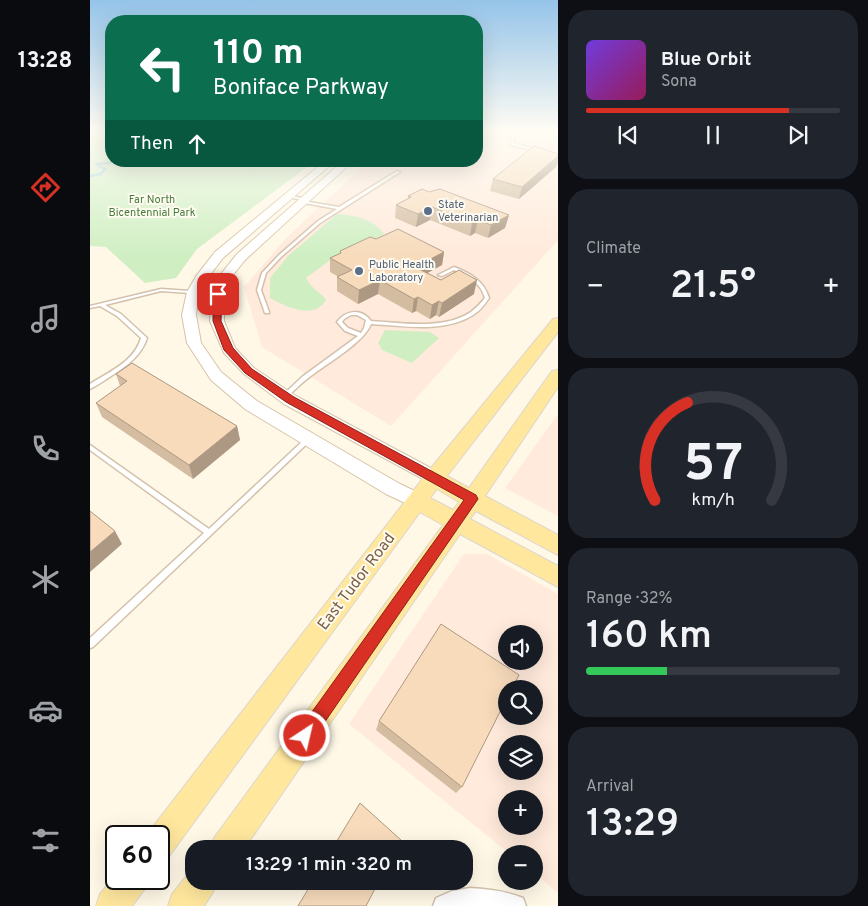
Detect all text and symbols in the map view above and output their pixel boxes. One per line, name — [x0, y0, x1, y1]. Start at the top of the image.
text: 110 m — [213, 32, 303, 76]
icon: left — [130, 35, 195, 100]
text: 13:28 — [18, 48, 72, 75]
text: Blue Orbit — [661, 48, 751, 72]
text: Sona — [661, 72, 697, 92]
text: Boniface Parkway — [213, 75, 389, 102]
icon: previous — [614, 121, 642, 149]
icon: pause — [699, 121, 727, 149]
icon: next — [784, 121, 812, 149]
icon: ahead — [183, 130, 211, 158]
text: Then — [130, 132, 173, 156]
icon: directions — [28, 170, 63, 205]
park label: Far North Bicentennial Park — [108, 193, 196, 220]
place label: State Veterinarian — [438, 198, 498, 225]
marker: State Veterinarian — [422, 205, 434, 217]
text: Climate — [586, 239, 641, 259]
place label: Public Health Laboratory — [369, 258, 434, 285]
text: 21.5° — [670, 263, 756, 312]
marker: Public Health Laboratory — [353, 265, 365, 277]
text: − — [586, 270, 604, 306]
text: + — [822, 270, 840, 306]
pin — [197, 273, 239, 315]
icon: arrive — [204, 280, 232, 308]
icon: music — [28, 301, 63, 336]
icon: phone — [28, 431, 63, 466]
text: 57 — [683, 433, 743, 499]
text: km/h — [691, 489, 735, 512]
street label: East Tudor Road — [314, 529, 400, 635]
icon: climate — [28, 562, 63, 597]
text: Range · 32% — [586, 589, 672, 609]
text: 160 km — [586, 613, 712, 662]
map controls — [498, 625, 543, 890]
button: sound — [498, 625, 543, 670]
button: search — [498, 680, 543, 725]
icon: car — [28, 693, 63, 728]
position arrow — [278, 709, 330, 761]
button: layers — [498, 735, 543, 780]
text: Arrival — [586, 777, 634, 797]
button: + — [498, 790, 543, 835]
text: 13:29 — [586, 801, 679, 850]
icon: filters — [28, 823, 63, 858]
speed limit sign: 60 — [105, 825, 170, 890]
button: − — [498, 845, 543, 890]
text: 13:29 · 1 min · 320 m — [246, 853, 412, 877]

